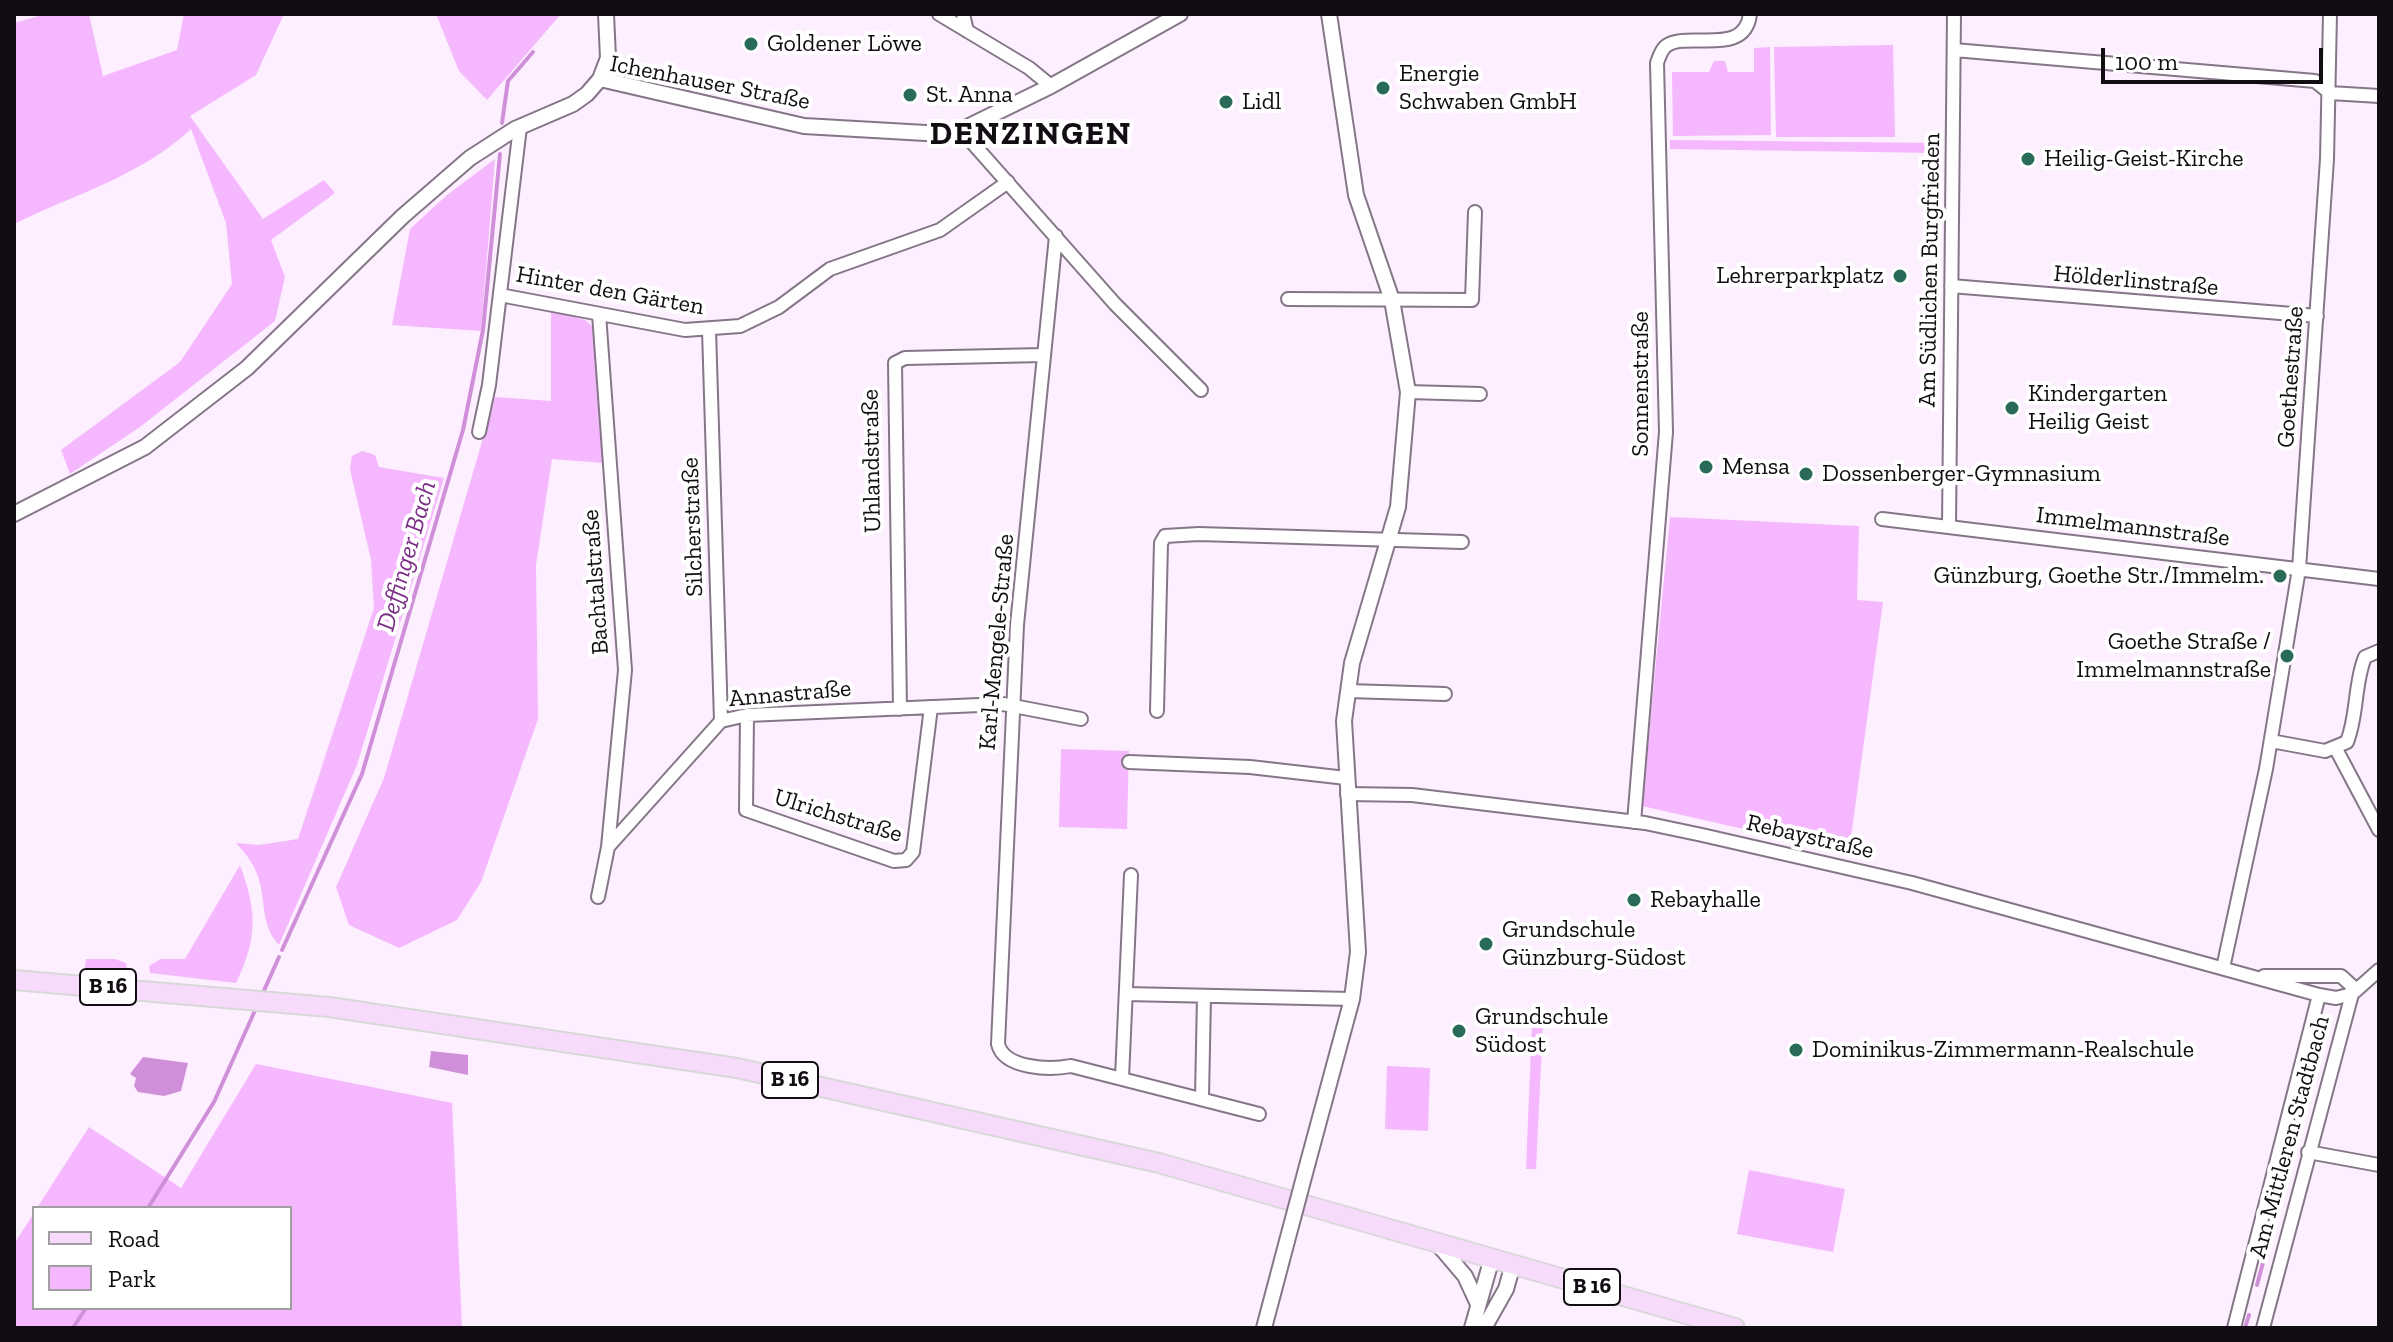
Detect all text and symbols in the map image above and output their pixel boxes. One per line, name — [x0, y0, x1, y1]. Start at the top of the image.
place label: Goldener Löwe — [767, 30, 922, 58]
scale bar — [2105, 32, 2327, 82]
marker: Goldener Löwe — [742, 35, 760, 53]
text: 100 m — [2115, 47, 2178, 76]
street label: Ichenhauser Straße — [608, 50, 812, 116]
place label: Energie Schwaben GmbH — [1399, 60, 1577, 116]
marker: Energie Schwaben GmbH — [1374, 79, 1392, 97]
place label: St. Anna — [926, 81, 1013, 109]
marker: St. Anna — [901, 86, 919, 104]
place label: Lidl — [1242, 88, 1281, 116]
marker: Lidl — [1217, 93, 1235, 111]
district label: DENZINGEN — [930, 116, 1132, 154]
street label: Am Südlichen Burgfrieden — [1913, 133, 1947, 407]
place label: Heilig-Geist-Kirche — [2044, 145, 2244, 173]
marker: Heilig-Geist-Kirche — [2019, 150, 2037, 168]
street label: Hölderlinstraße — [2052, 259, 2220, 303]
street label: Hinter den Gärten — [514, 260, 706, 322]
place label: Lehrerparkplatz — [1716, 262, 1884, 290]
marker: Lehrerparkplatz — [1891, 267, 1909, 285]
street label: Goethestraße — [2272, 305, 2310, 449]
street label: Sonnenstraße — [1627, 311, 1655, 457]
place label: Kindergarten Heilig Geist — [2028, 380, 2167, 436]
street label: Uhlandstraße — [856, 389, 888, 533]
marker: Kindergarten Heilig Geist — [2003, 399, 2021, 417]
place label: Mensa — [1722, 453, 1790, 481]
street label: Silcherstraße — [676, 457, 710, 597]
marker: Mensa — [1697, 458, 1715, 476]
place label: Dossenberger-Gymnasium — [1822, 460, 2101, 488]
marker: Dossenberger-Gymnasium — [1797, 465, 1815, 483]
water label: Deffinger Bach — [371, 477, 443, 635]
street label: Immelmannstraße — [2035, 501, 2231, 553]
street label: Bachtalstraße — [577, 508, 615, 656]
street label: Karl-Mengele-Straße — [973, 533, 1021, 751]
place label: Günzburg, Goethe Str./Immelm. — [1934, 562, 2264, 590]
marker: Günzburg, Goethe Str./Immelm. — [2271, 567, 2289, 585]
place label: Goethe Straße / Immelmannstraße — [2076, 628, 2271, 684]
marker: Goethe Straße / Immelmannstraße — [2278, 647, 2296, 665]
street label: Annastraße — [728, 674, 852, 714]
street label: Ulrichstraße — [770, 783, 906, 849]
street label: Rebaystraße — [1744, 808, 1876, 866]
place label: Rebayhalle — [1650, 886, 1761, 914]
marker: Rebayhalle — [1625, 891, 1643, 909]
place label: Grundschule Günzburg-Südost — [1502, 916, 1686, 972]
marker: Grundschule Günzburg-Südost — [1477, 935, 1495, 953]
road number: B 16 — [80, 969, 136, 1005]
place label: Grundschule Südost — [1475, 1003, 1608, 1059]
street label: Am Mittleren Stadtbach — [2244, 1013, 2336, 1261]
marker: Grundschule Südost — [1450, 1022, 1468, 1040]
place label: Dominikus-Zimmermann-Realschule — [1812, 1036, 2194, 1064]
marker: Dominikus-Zimmermann-Realschule — [1787, 1041, 1805, 1059]
road number: B 16 — [762, 1062, 818, 1098]
legend — [32, 1206, 292, 1310]
text: Road — [108, 1224, 160, 1253]
text: Park — [108, 1264, 156, 1293]
road number: B 16 — [1564, 1269, 1620, 1305]

